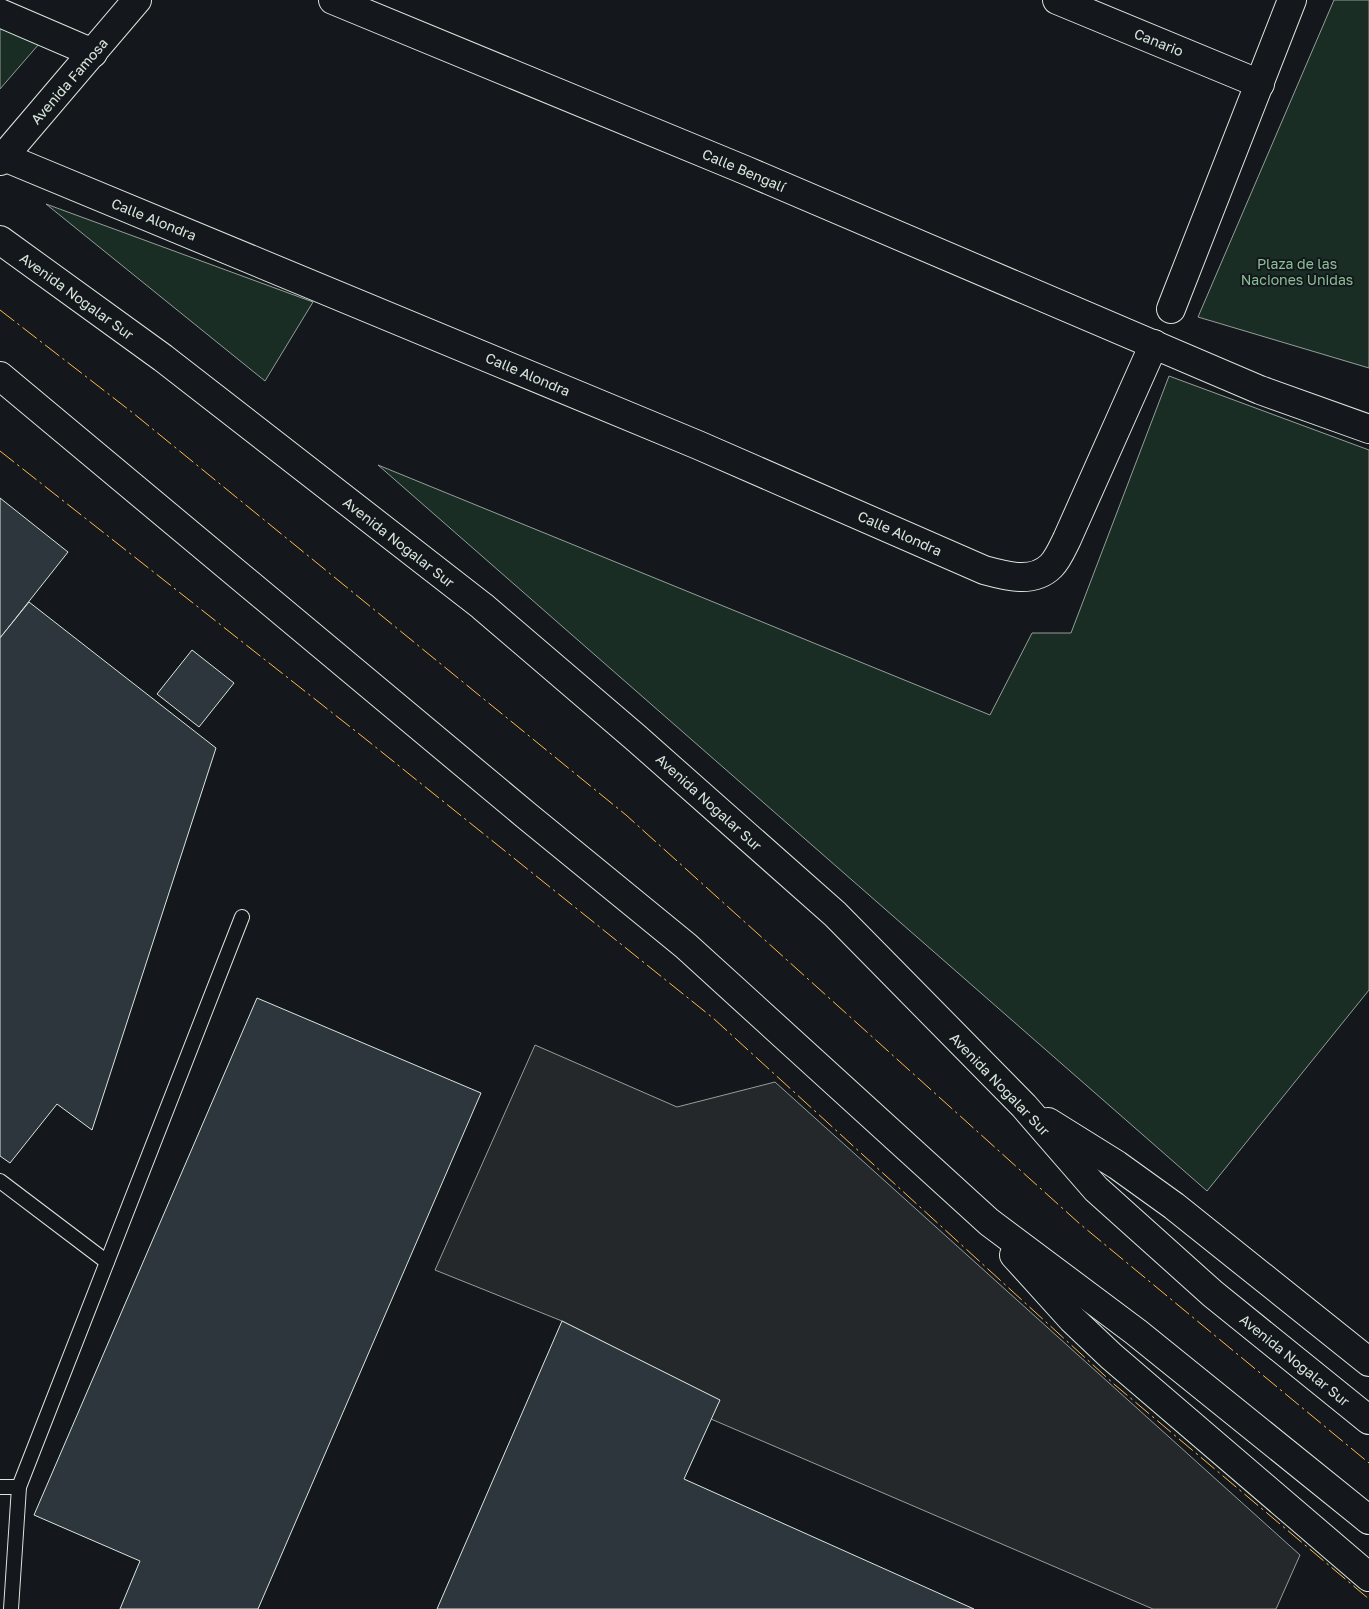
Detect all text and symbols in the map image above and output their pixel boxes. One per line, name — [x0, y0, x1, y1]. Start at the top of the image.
street label: Canario — [1132, 24, 1186, 60]
street label: Avenida Famosa — [27, 34, 111, 128]
street label: Calle Bengalí — [700, 145, 789, 196]
street label: Calle Alondra — [109, 194, 199, 244]
street label: Avenida Nogalar Sur — [17, 249, 138, 343]
park label: Plaza de las Naciones Unidas — [1241, 255, 1353, 288]
street label: Calle Alondra — [483, 349, 573, 399]
street label: Avenida Nogalar Sur — [340, 493, 458, 591]
street label: Calle Alondra — [855, 507, 945, 559]
street label: Avenida Nogalar Sur — [653, 750, 766, 854]
street label: Avenida Nogalar Sur — [947, 1029, 1054, 1139]
street label: Avenida Nogalar Sur — [1237, 1310, 1354, 1410]

